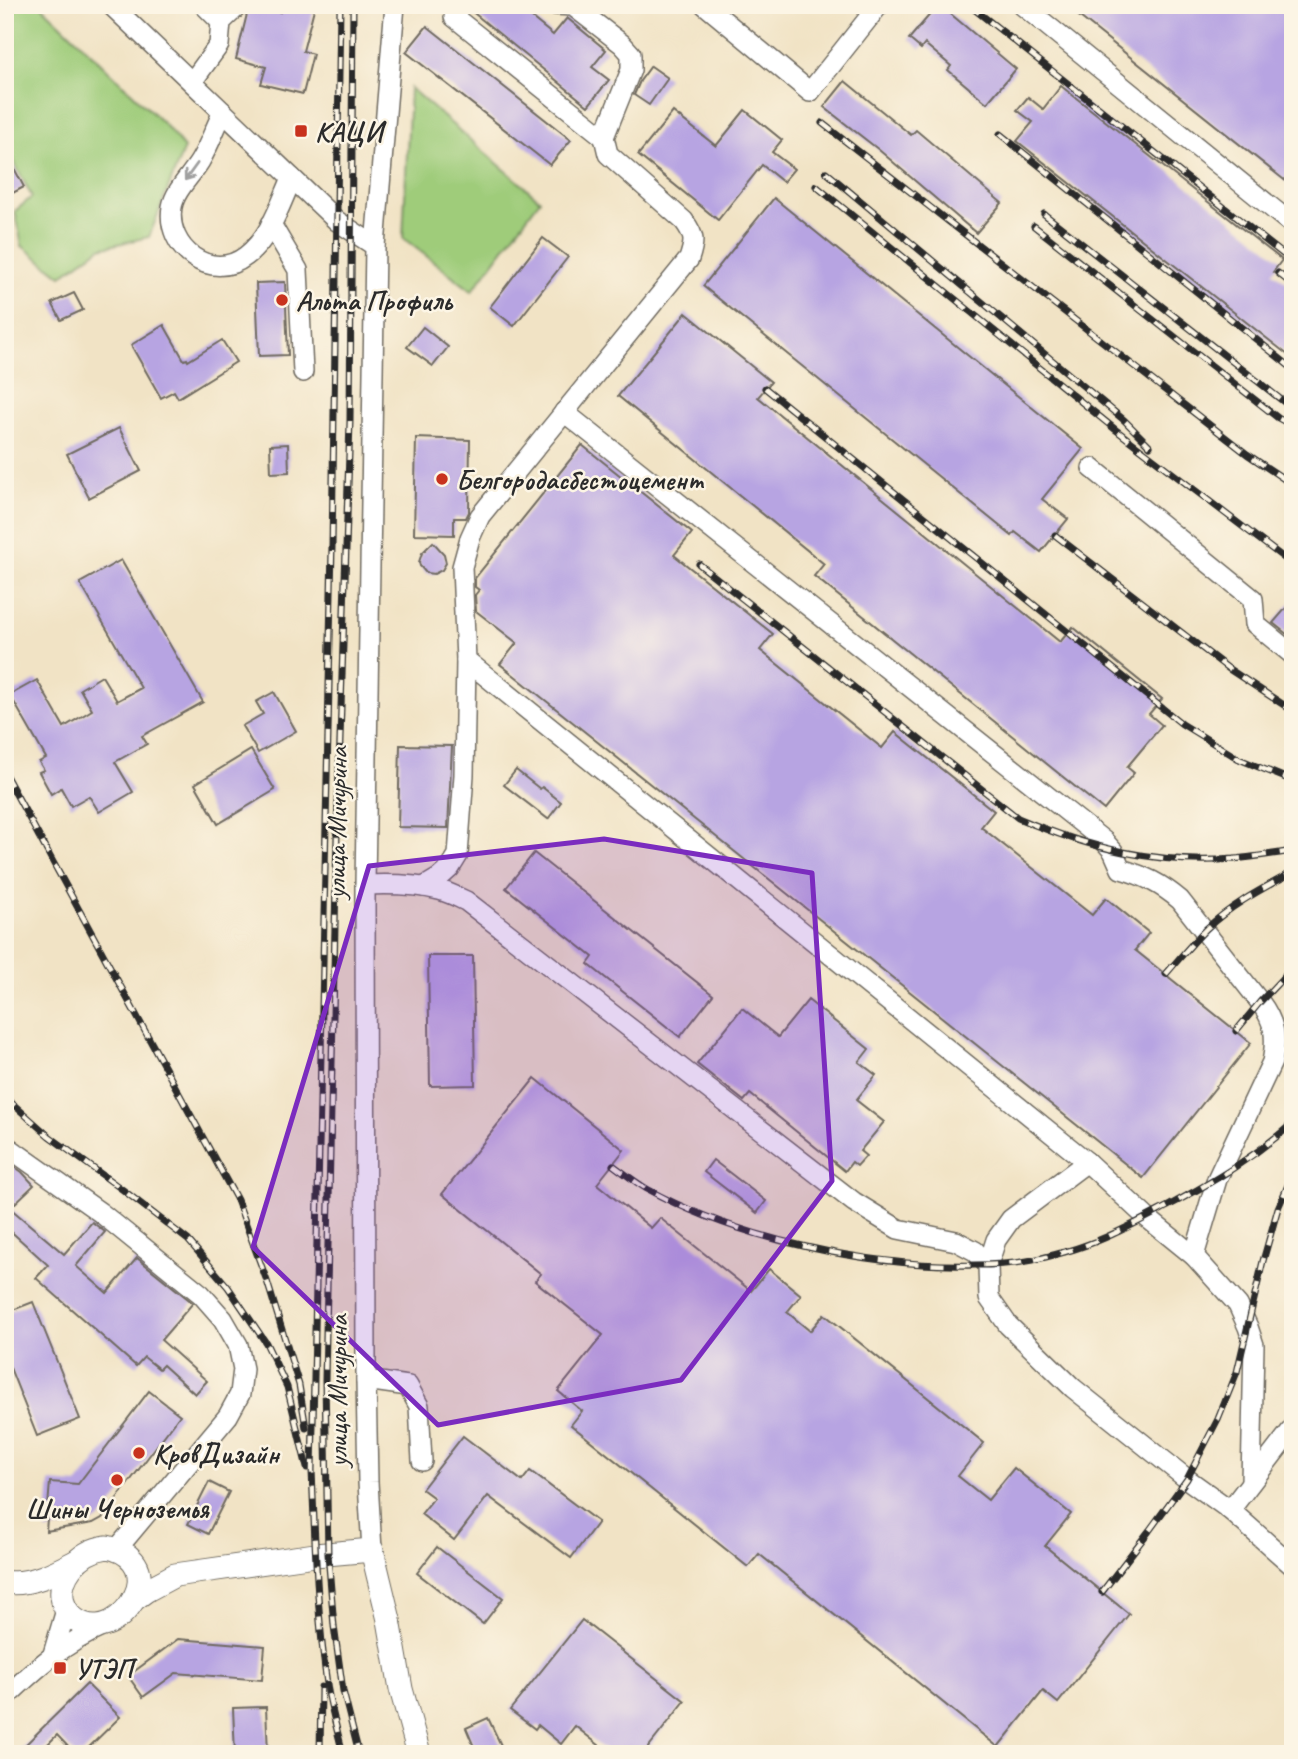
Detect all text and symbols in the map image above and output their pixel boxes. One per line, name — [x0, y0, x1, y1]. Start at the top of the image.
place label: КАЦИ — [315, 114, 387, 149]
marker: КАЦИ — [293, 123, 309, 139]
one-way arrow — [184, 162, 199, 181]
place label: Альта Профиль — [296, 283, 454, 318]
marker: Альта Профиль — [274, 292, 290, 308]
place label: Белгородасбестоцемент — [456, 462, 705, 497]
marker: Белгородасбестоцемент — [434, 471, 450, 487]
street label: улица Мичурина — [318, 745, 355, 901]
street label: улица Мичурина — [320, 1313, 355, 1469]
place label: КровДизайн — [153, 1436, 281, 1471]
marker: КровДизайн — [131, 1445, 147, 1461]
marker: Шины Черноземья — [109, 1472, 125, 1488]
place label: Шины Черноземья — [25, 1491, 210, 1526]
place label: УТЭП — [74, 1651, 138, 1686]
marker: УТЭП — [52, 1660, 68, 1676]

